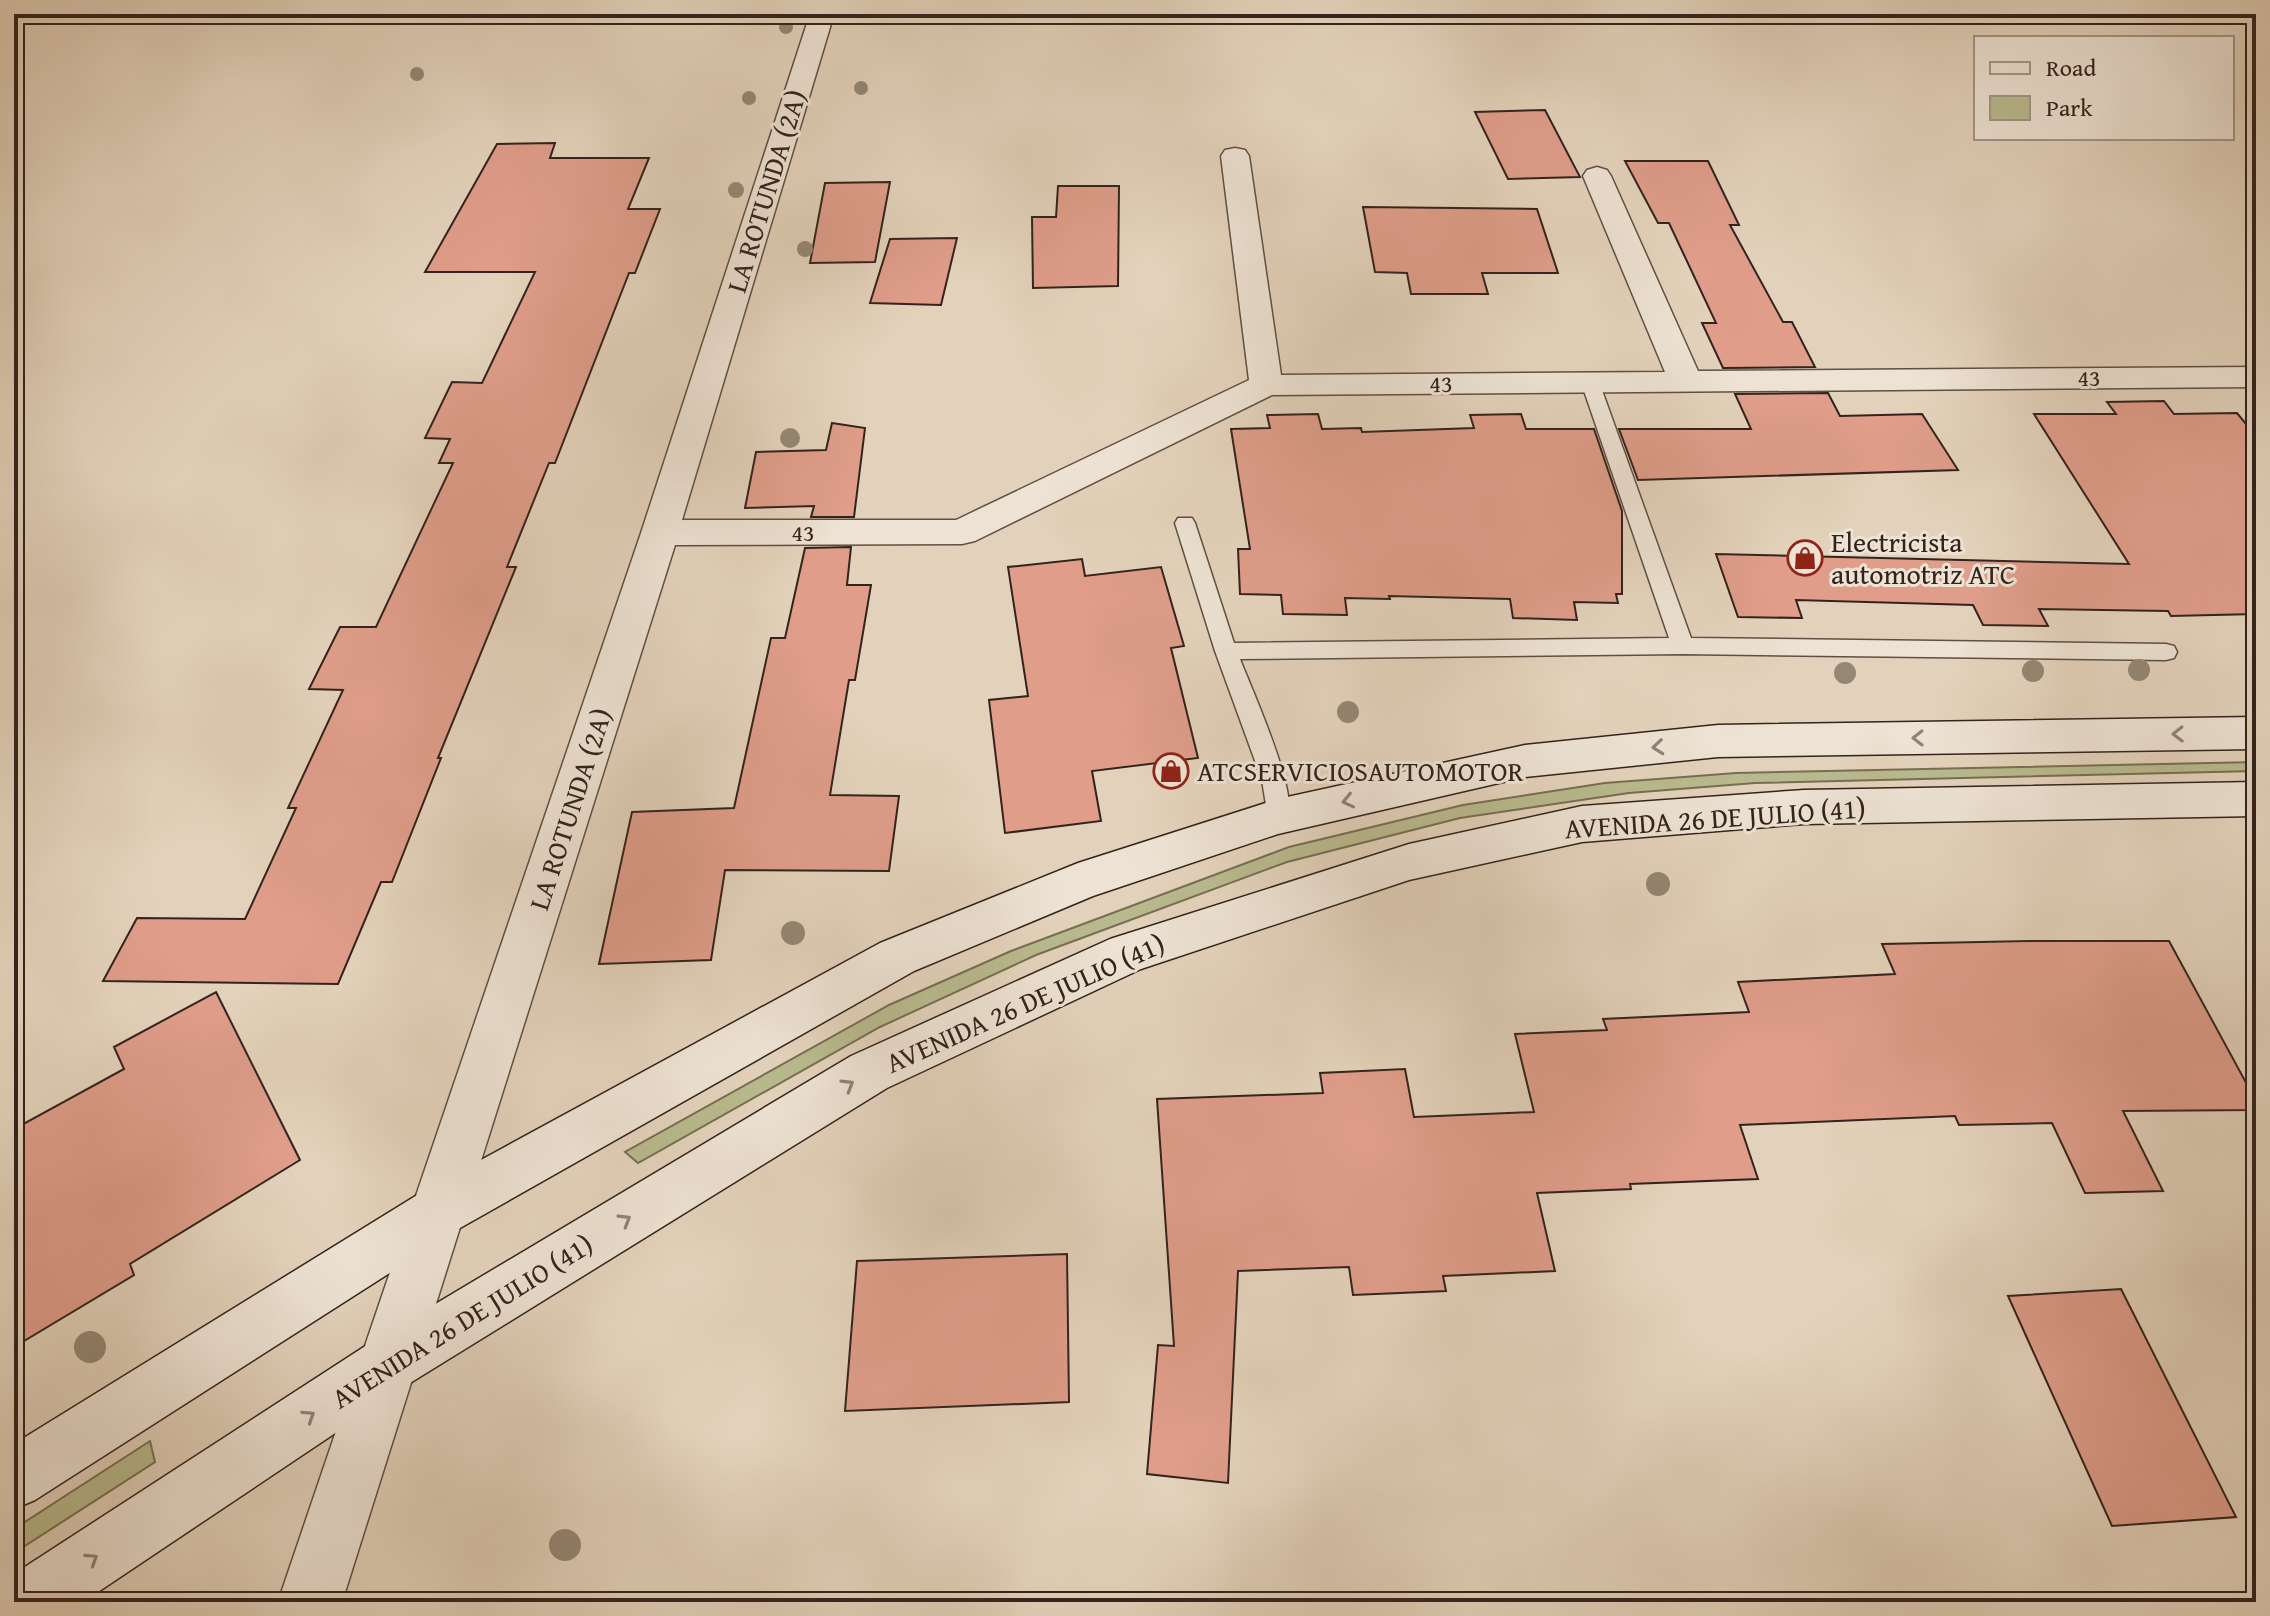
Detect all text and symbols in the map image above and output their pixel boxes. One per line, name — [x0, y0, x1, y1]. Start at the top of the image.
legend — [1974, 36, 2234, 140]
text: Road — [2046, 50, 2096, 85]
street label: LA ROTUNDA (2A) — [715, 84, 816, 297]
text: Park — [2046, 90, 2093, 125]
street label: 43 — [2077, 360, 2101, 395]
street label: 43 — [1429, 366, 1453, 401]
street label: 43 — [791, 515, 815, 550]
place label: Electricista automotriz ATC — [1831, 521, 2015, 594]
shop icon: Electricista automotriz ATC — [1786, 539, 1824, 577]
street label: LA ROTUNDA (2A) — [518, 703, 621, 915]
one-way arrow — [2171, 725, 2184, 743]
one-way arrow — [1911, 729, 1924, 747]
one-way arrow — [1651, 739, 1664, 756]
place label: ATCSERVICIOSAUTOMOTOR — [1197, 750, 1525, 791]
shop icon: ATCSERVICIOSAUTOMOTOR — [1152, 752, 1190, 790]
street label: AVENIDA 26 DE JULIO (41) — [1563, 787, 1867, 848]
one-way arrow — [1341, 792, 1355, 809]
street label: AVENIDA 26 DE JULIO (41) — [879, 922, 1171, 1083]
one-way arrow — [839, 1079, 854, 1095]
one-way arrow — [616, 1214, 631, 1229]
street label: AVENIDA 26 DE JULIO (41) — [323, 1223, 601, 1418]
one-way arrow — [301, 1410, 315, 1425]
one-way arrow — [84, 1554, 98, 1569]

